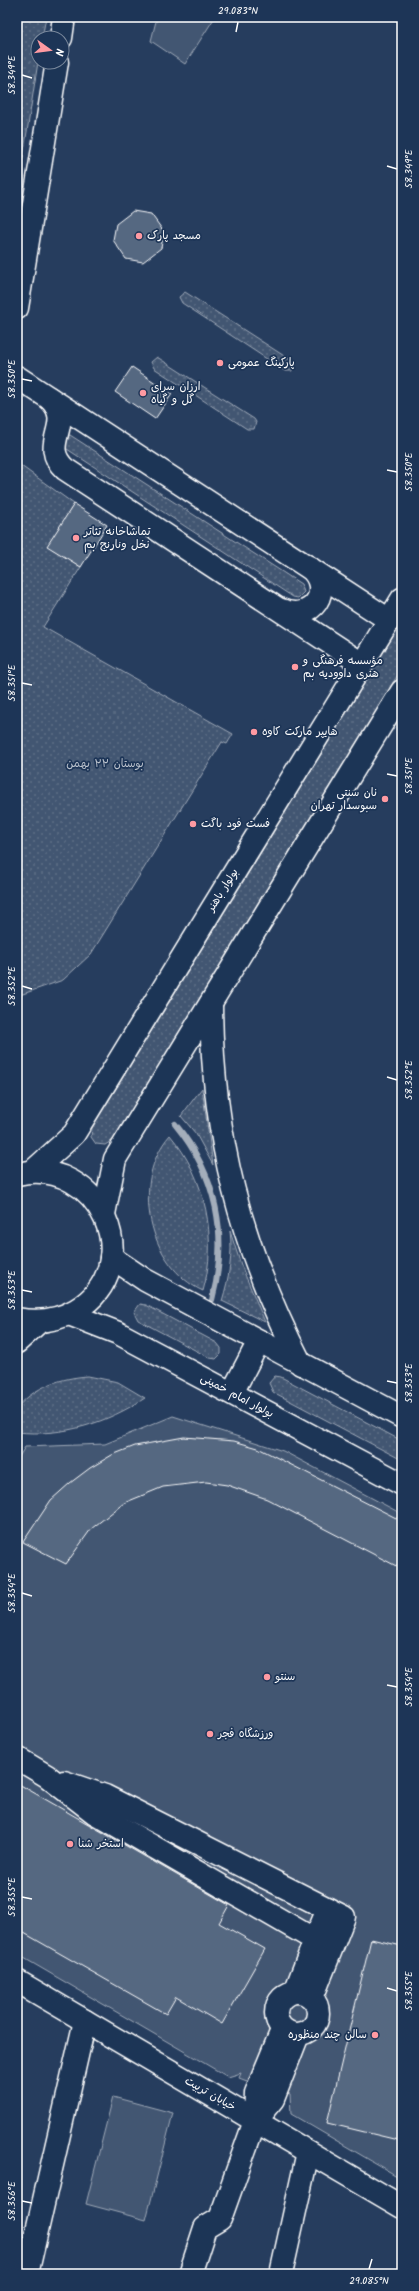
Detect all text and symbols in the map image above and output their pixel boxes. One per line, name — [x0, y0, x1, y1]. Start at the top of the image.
text: 29.083°N — [218, 3, 258, 19]
north arrow — [30, 30, 70, 70]
text: N — [49, 47, 68, 58]
text: 58.349°E — [4, 54, 20, 95]
text: 58.349°E — [401, 148, 417, 189]
place label: مسجد پارک — [147, 227, 201, 245]
marker: مسجد پارک — [134, 231, 144, 241]
place label: پارکینگ عمومی — [228, 354, 295, 372]
text: 58.350°E — [4, 358, 20, 399]
marker: پارکینگ عمومی — [215, 358, 225, 368]
place label: ارزان سرای گل و گیاه — [151, 378, 200, 409]
marker: ارزان سرای گل و گیاه — [138, 388, 148, 398]
text: 58.350°E — [401, 451, 417, 492]
place label: تماشاخانه تئاتر نخل ونارنج بم — [83, 523, 151, 554]
marker: تماشاخانه تئاتر نخل ونارنج بم — [71, 533, 81, 543]
place label: مؤسسه فرهنگی و هنری داوودیه بم — [302, 652, 383, 683]
marker: مؤسسه فرهنگی و هنری داوودیه بم — [290, 662, 300, 672]
text: 58.351°E — [4, 663, 20, 702]
place label: هایپر مارکت کاوه — [262, 723, 338, 741]
marker: هایپر مارکت کاوه — [249, 727, 259, 737]
park label: بوستان ۲۲ بهمن — [66, 755, 144, 773]
text: 58.351°E — [401, 756, 417, 795]
place label: نان سنتی سبوسدار تهران — [311, 784, 377, 815]
marker: نان سنتی سبوسدار تهران — [380, 794, 390, 804]
place label: فست فود باگت — [201, 815, 270, 833]
marker: فست فود باگت — [188, 819, 198, 829]
street label: بولوار باهنر — [202, 865, 243, 916]
text: 58.352°E — [4, 965, 20, 1006]
text: 58.352°E — [401, 1059, 417, 1100]
text: 58.353°E — [4, 1269, 20, 1310]
text: 58.353°E — [401, 1362, 417, 1403]
street label: بولوار امام خمینی — [197, 1369, 277, 1423]
text: 58.354°E — [4, 1572, 20, 1613]
text: 58.354°E — [401, 1666, 417, 1707]
place label: سنتو — [274, 1668, 295, 1686]
marker: سنتو — [262, 1672, 272, 1682]
place label: ورزشگاه فجر — [217, 1725, 273, 1743]
marker: ورزشگاه فجر — [205, 1729, 215, 1739]
place label: استخر شنا — [78, 1835, 124, 1853]
marker: استخر شنا — [65, 1839, 75, 1849]
text: 58.355°E — [4, 1876, 20, 1917]
text: 58.355°E — [401, 1970, 417, 2011]
place label: سالن چند منظوره — [288, 2026, 367, 2044]
marker: سالن چند منظوره — [370, 2030, 380, 2040]
street label: خیابان تربیت — [181, 2072, 239, 2116]
text: 58.356°E — [4, 2180, 20, 2221]
text: 29.085°N — [349, 2273, 389, 2289]

